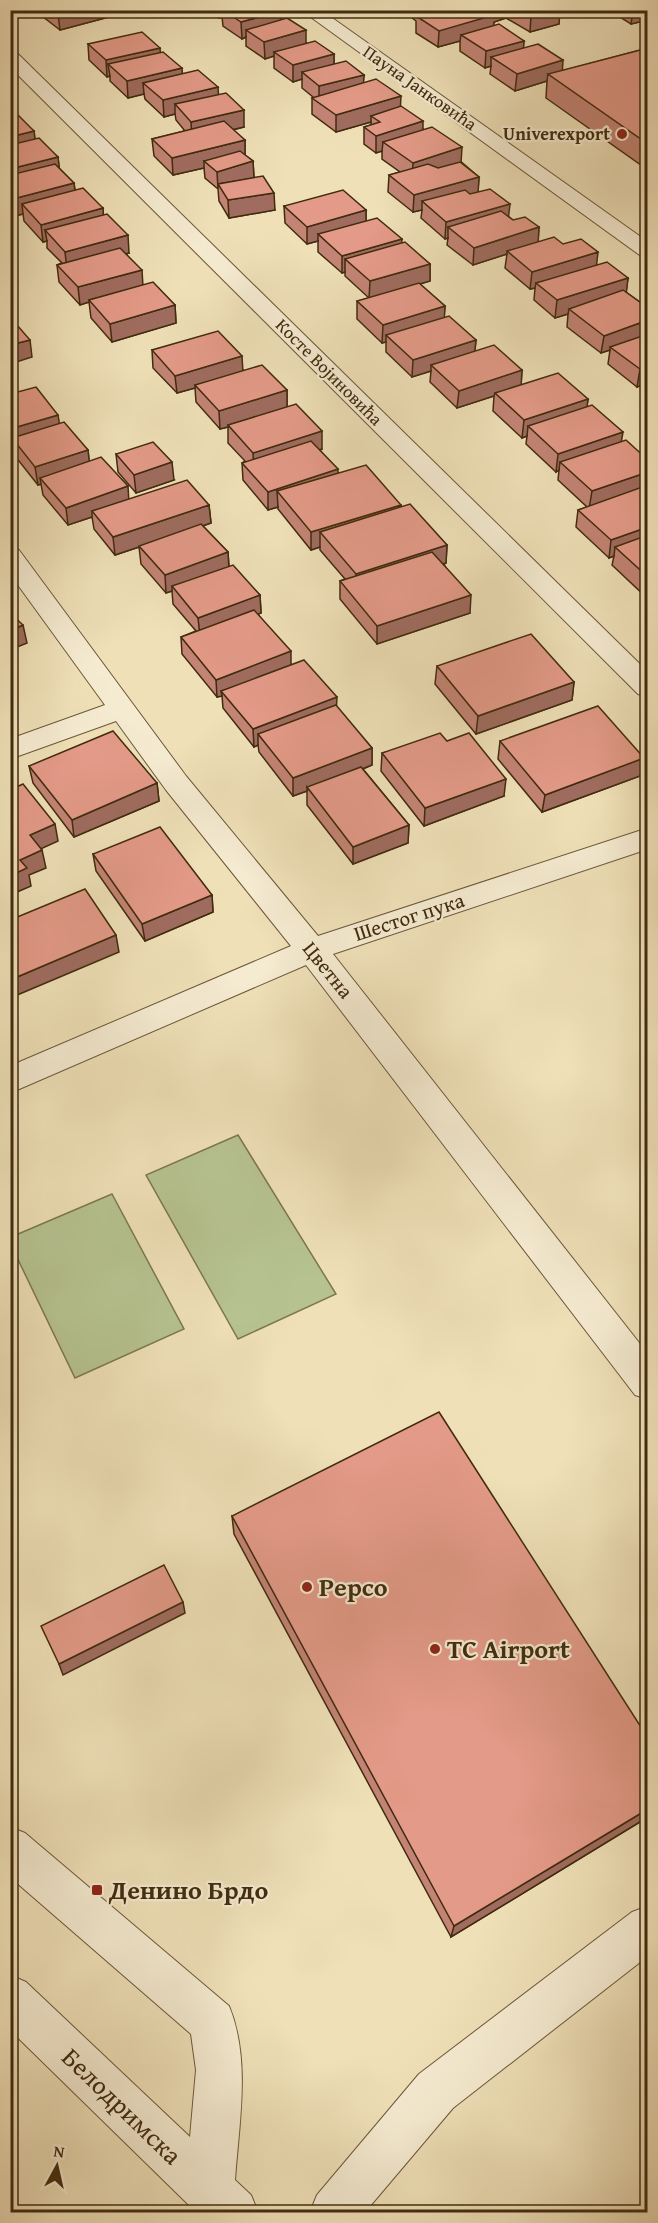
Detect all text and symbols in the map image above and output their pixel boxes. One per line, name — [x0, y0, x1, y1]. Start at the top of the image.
street label: Пауна Јанковића — [358, 38, 483, 137]
place label: Univerexport — [503, 120, 610, 147]
marker: Univerexport — [615, 127, 629, 141]
street label: Косте Војиновића — [270, 312, 389, 432]
street label: Шестог пука — [350, 884, 468, 949]
street label: Цветна — [296, 934, 361, 1005]
place label: Pepco — [319, 1567, 388, 1606]
marker: Pepco — [300, 1580, 314, 1594]
place label: TC Airport — [447, 1629, 570, 1668]
marker: TC Airport — [428, 1642, 442, 1656]
place label: Денино Брдо — [108, 1870, 268, 1909]
marker: Денино Брдо — [90, 1883, 104, 1897]
street label: Белодримска — [53, 2038, 192, 2174]
north arrow — [27, 2136, 87, 2196]
text: N — [52, 2139, 66, 2164]

